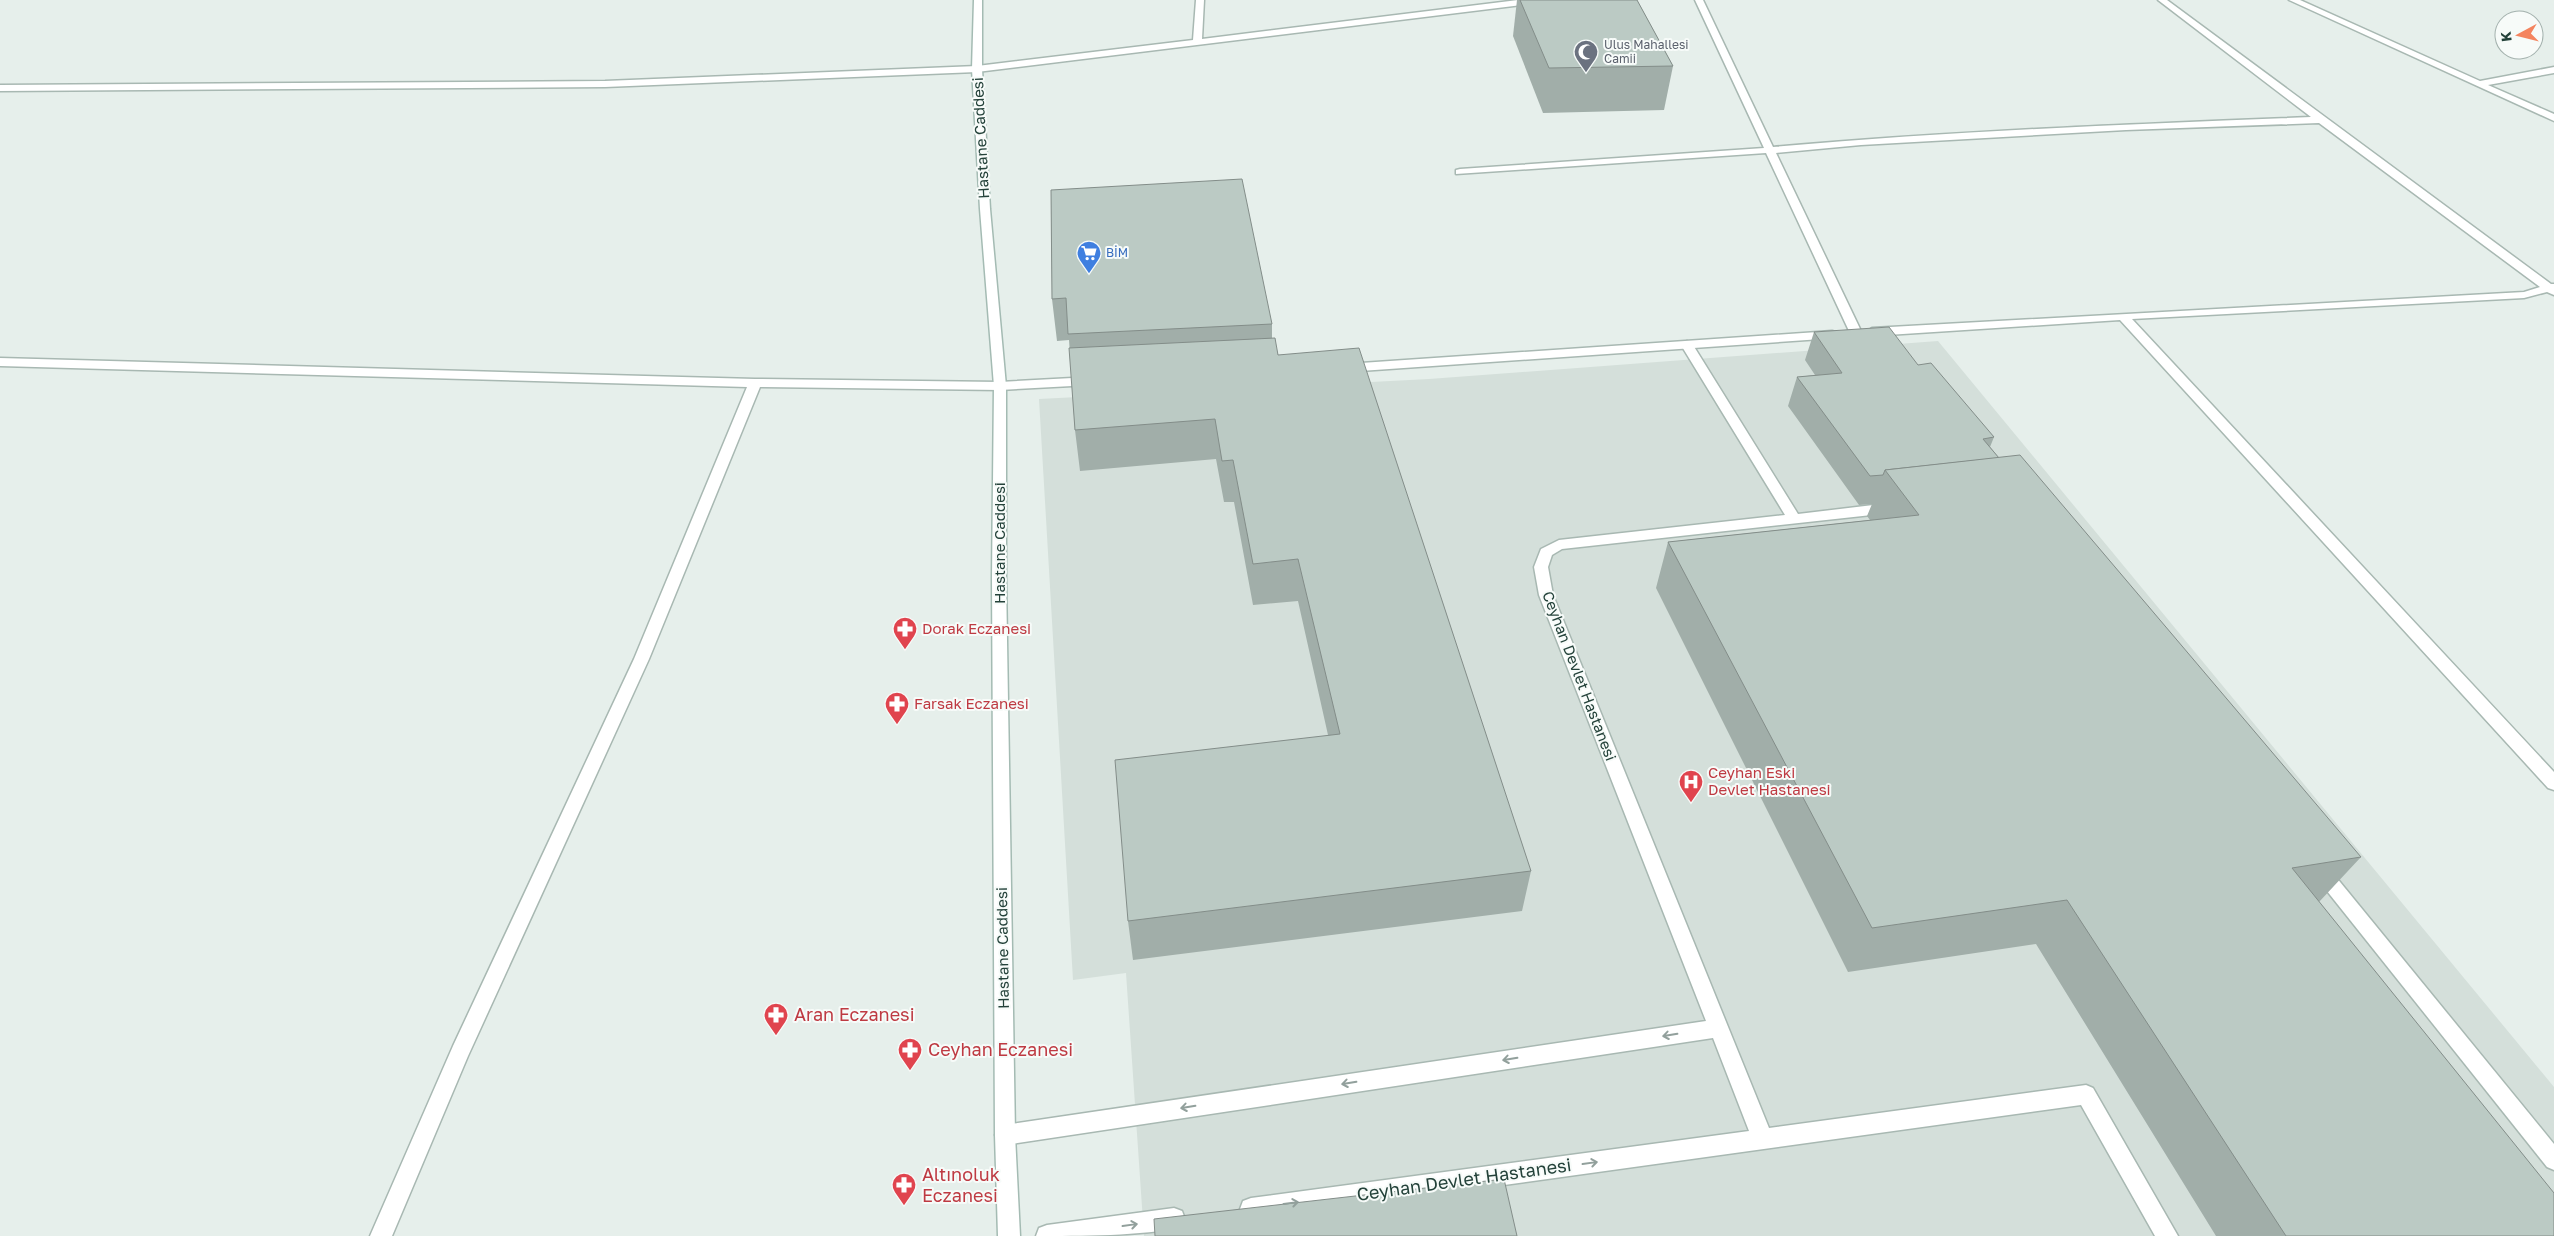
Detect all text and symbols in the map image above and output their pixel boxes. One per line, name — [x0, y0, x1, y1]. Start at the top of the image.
north arrow — [2494, 10, 2544, 60]
text: K — [2497, 31, 2515, 43]
place label: Ulus Mahallesi Camii — [1604, 37, 1689, 66]
mosque icon: Ulus Mahallesi Camii — [1573, 39, 1599, 73]
street label: Hastane Caddesi — [968, 77, 992, 199]
supermarket icon: BİM — [1076, 240, 1102, 274]
place label: BİM — [1106, 245, 1128, 260]
street label: Hastane Caddesi — [990, 482, 1008, 604]
street label: Ceyhan Devlet Hastanesi — [1539, 588, 1621, 763]
pharmacy icon: Dorak Eczanesi — [892, 616, 918, 650]
place label: Dorak Eczanesi — [922, 619, 1031, 637]
pharmacy icon: Farsak Eczanesi — [884, 691, 910, 725]
place label: Farsak Eczanesi — [914, 694, 1029, 712]
place label: Ceyhan Eski Devlet Hastanesi — [1708, 763, 1831, 798]
hospital icon: Ceyhan Eski Devlet Hastanesi — [1678, 769, 1704, 803]
street label: Hastane Caddesi — [992, 887, 1012, 1009]
pharmacy icon: Aran Eczanesi — [763, 1002, 789, 1036]
place label: Aran Eczanesi — [794, 1003, 914, 1025]
one-way arrow — [1663, 1030, 1679, 1040]
pharmacy icon: Ceyhan Eczanesi — [897, 1037, 923, 1071]
place label: Ceyhan Eczanesi — [928, 1038, 1073, 1060]
one-way arrow — [1502, 1054, 1518, 1064]
one-way arrow — [1341, 1078, 1357, 1088]
one-way arrow — [1180, 1102, 1196, 1112]
street label: Ceyhan Devlet Hastanesi — [1355, 1153, 1573, 1205]
one-way arrow — [1582, 1158, 1598, 1168]
place label: Altınoluk Eczanesi — [922, 1163, 1000, 1206]
pharmacy icon: Altınoluk Eczanesi — [891, 1172, 917, 1206]
one-way arrow — [1282, 1198, 1298, 1208]
one-way arrow — [1121, 1220, 1137, 1230]

